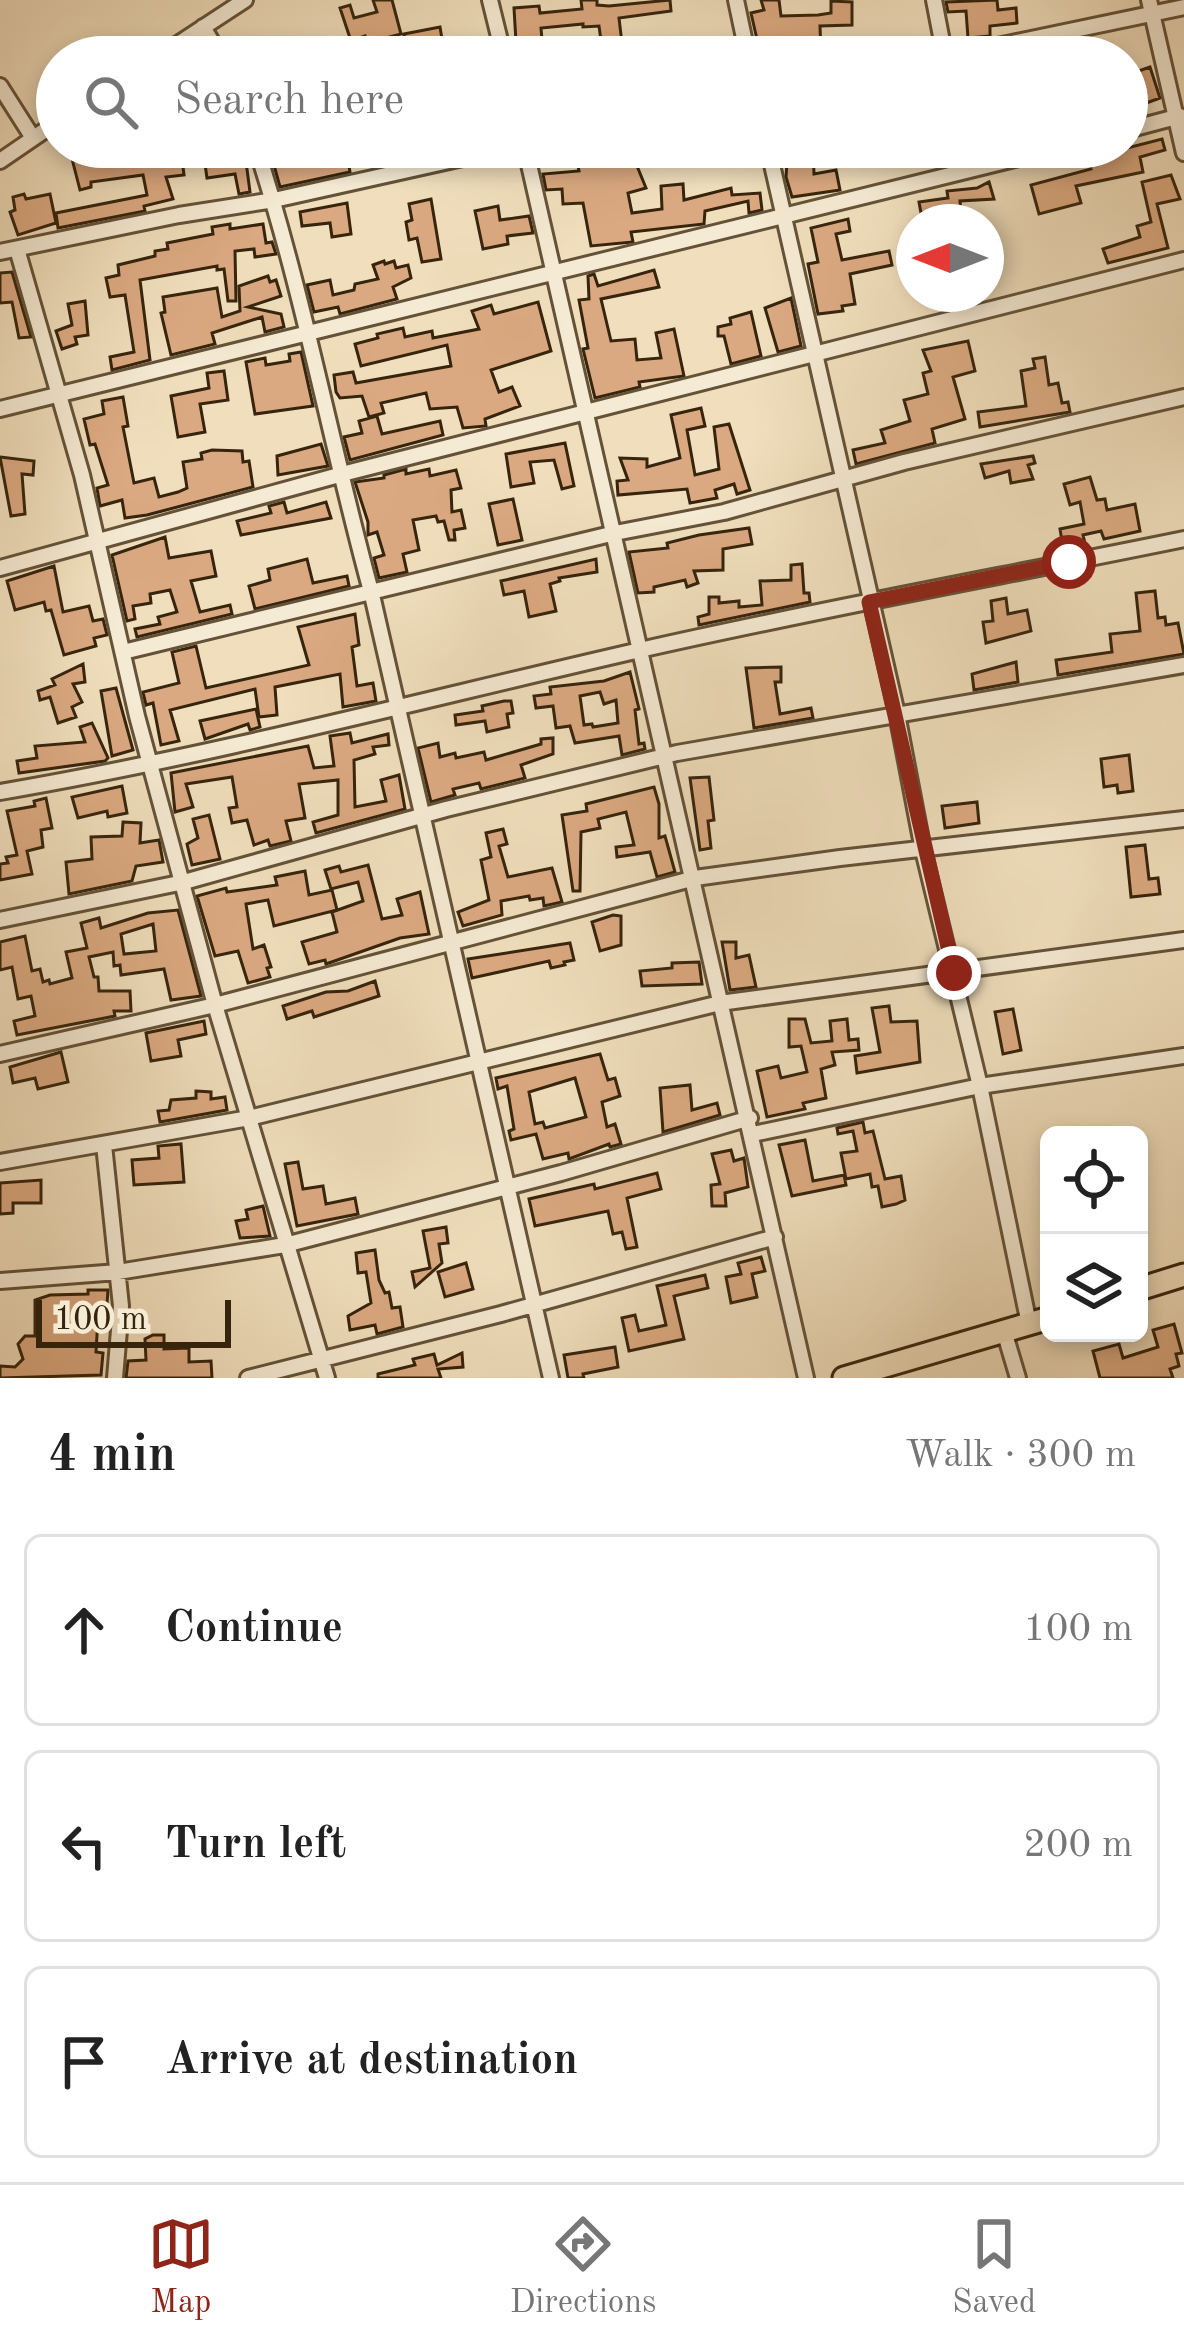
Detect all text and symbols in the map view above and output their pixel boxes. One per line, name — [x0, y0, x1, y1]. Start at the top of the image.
search box — [36, 36, 1148, 168]
icon: search — [78, 69, 144, 135]
text: Search here — [174, 79, 404, 124]
north arrow — [896, 204, 1004, 312]
route start — [1042, 535, 1096, 589]
route end — [927, 946, 981, 1000]
map controls — [1040, 1126, 1148, 1342]
button: locate — [1040, 1126, 1148, 1234]
button: layers — [1040, 1234, 1148, 1342]
scale bar — [36, 1294, 231, 1347]
text: 100 m — [54, 1304, 147, 1337]
text: 4 min — [48, 1431, 176, 1482]
text: Walk · 300 m — [905, 1436, 1136, 1475]
icon: ahead — [51, 1597, 117, 1663]
text: Continue — [165, 1607, 343, 1652]
text: 100 m — [1023, 1610, 1133, 1649]
icon: left — [51, 1813, 117, 1879]
text: Turn left — [165, 1823, 346, 1868]
text: 200 m — [1023, 1826, 1133, 1865]
icon: arrive — [51, 2029, 117, 2095]
text: Arrive at destination — [165, 2039, 578, 2084]
tab: Map — [148, 2211, 214, 2324]
tab: Directions — [510, 2211, 656, 2324]
tab: Saved — [952, 2211, 1036, 2324]

